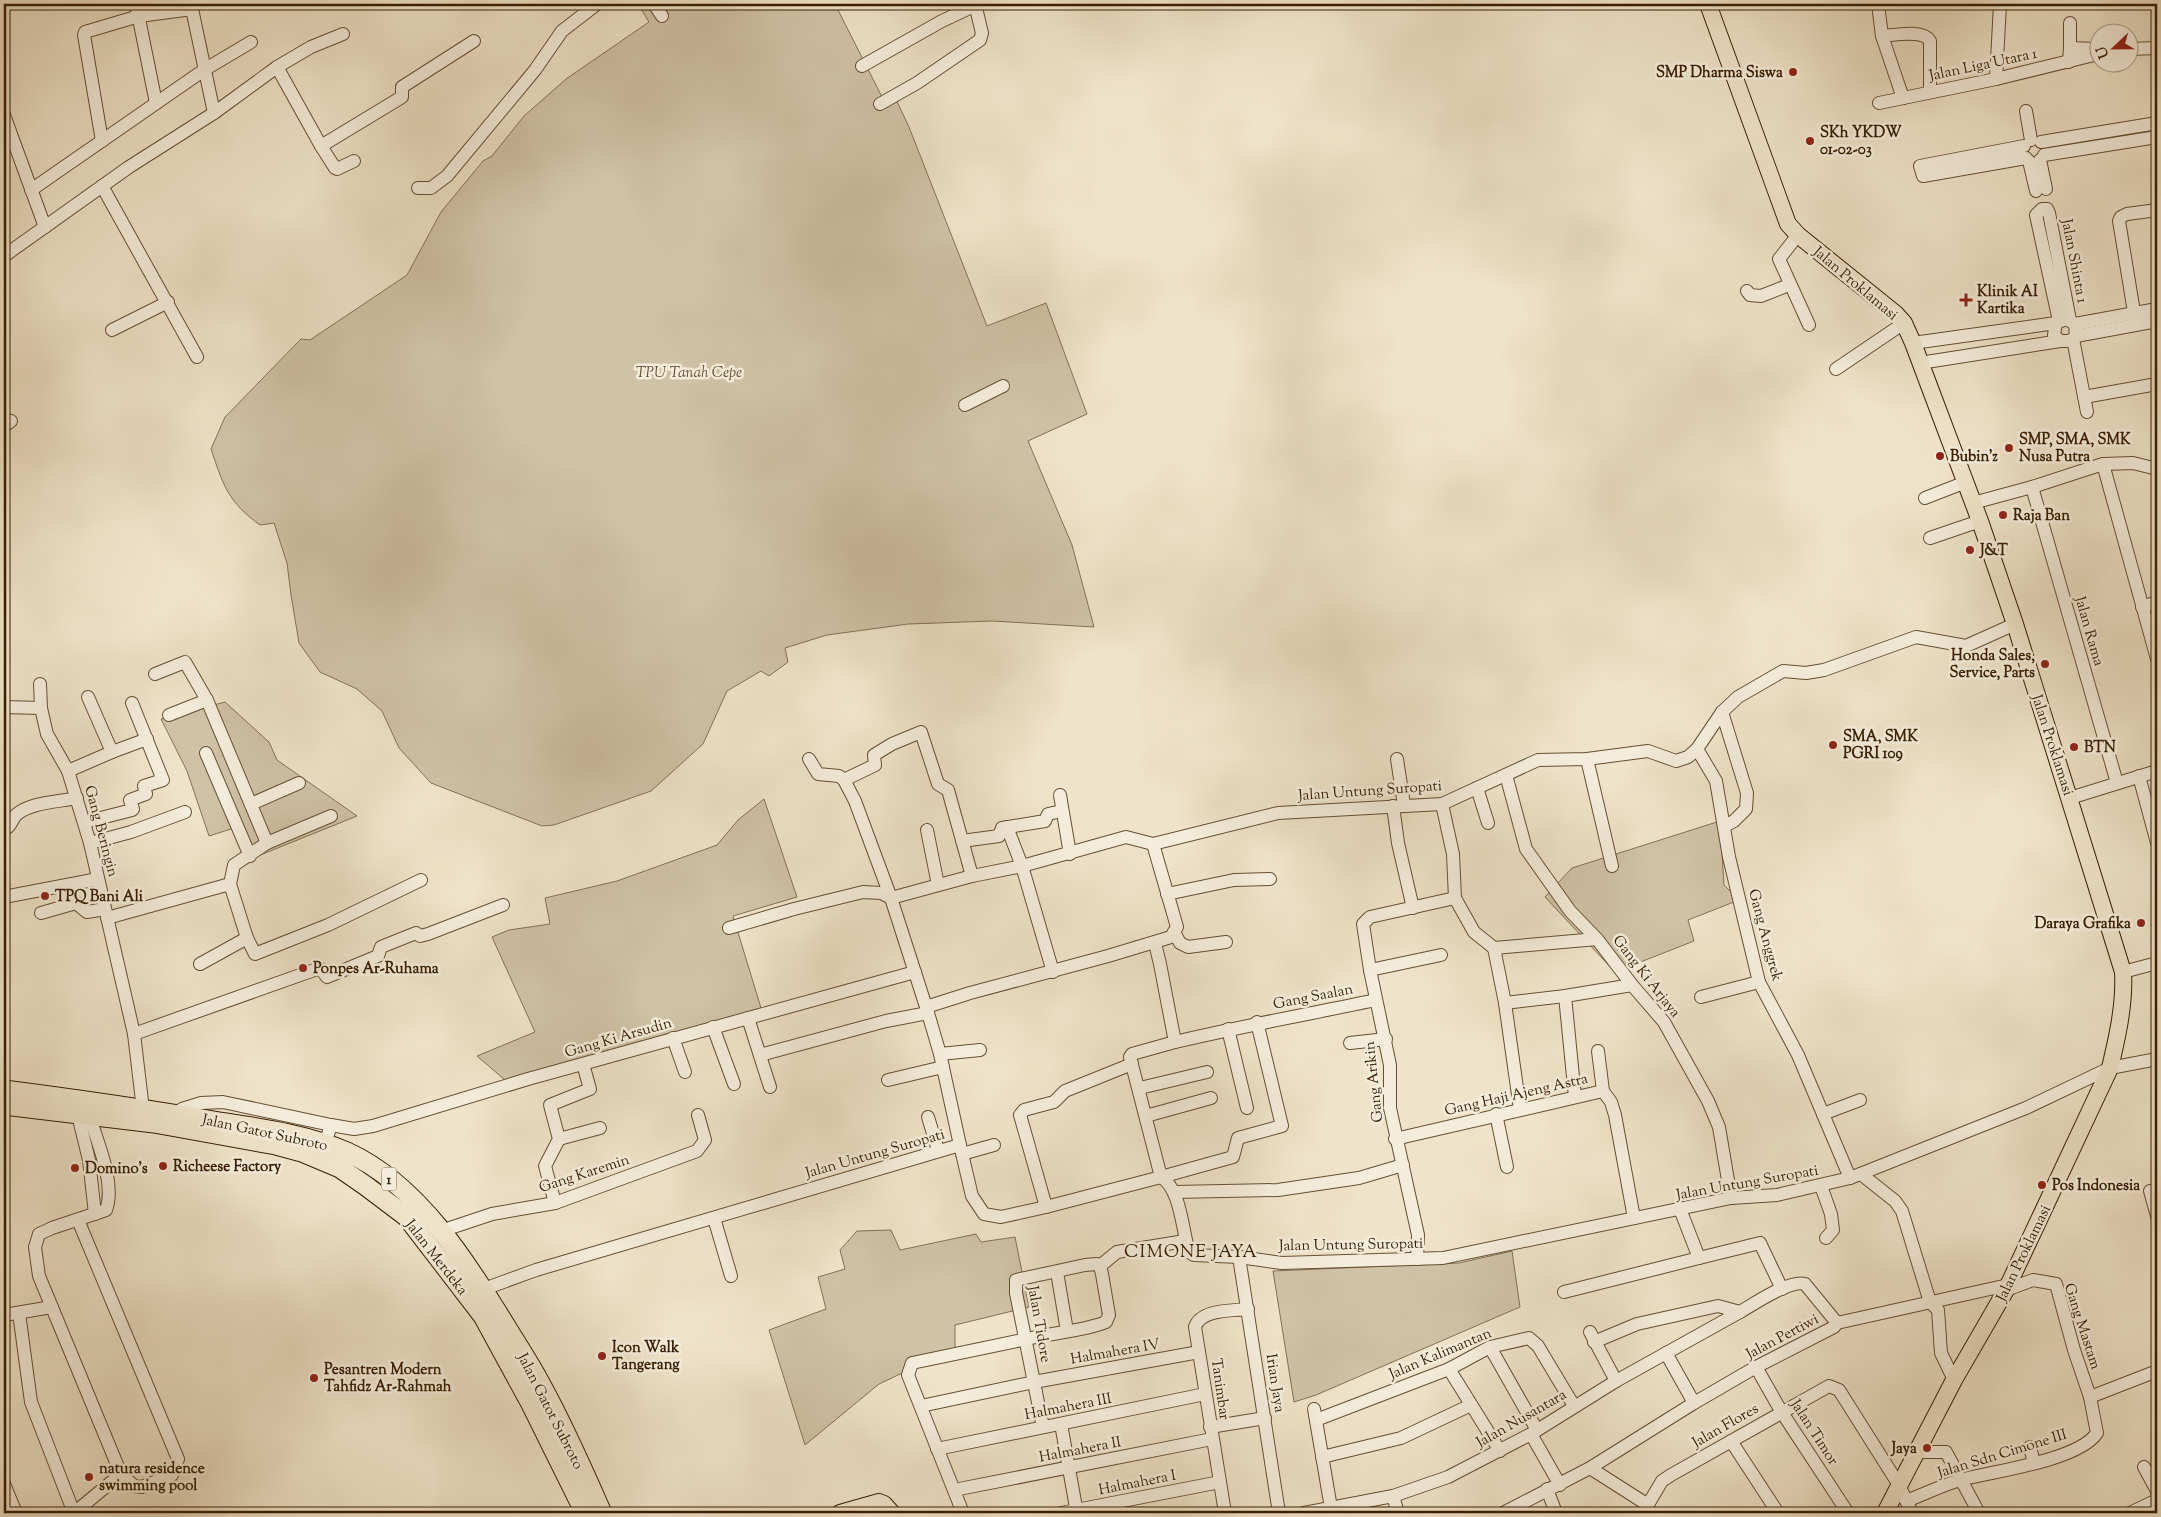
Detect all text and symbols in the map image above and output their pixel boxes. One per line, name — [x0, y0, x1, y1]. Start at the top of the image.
north arrow — [2088, 22, 2138, 72]
text: U — [2092, 43, 2115, 61]
street label: Jalan Liga Utara 1 — [1926, 44, 2039, 87]
place label: SMP Dharma Siswa — [1656, 63, 1783, 84]
marker: SMP Dharma Siswa — [1787, 66, 1799, 78]
place label: SKh YKDW 01-02-03 — [1820, 123, 1902, 161]
marker: SKh YKDW 01-02-03 — [1804, 135, 1816, 147]
street label: Jalan Shinta 1 — [2055, 216, 2092, 305]
street label: Jalan Proklamasi — [1807, 242, 1902, 326]
place label: Klinik AI Kartika — [1977, 282, 2038, 320]
marker: Klinik AI Kartika — [1959, 293, 1973, 307]
park label: TPU Tanah Cepe — [636, 363, 742, 384]
place label: SMP, SMA, SMK Nusa Putra — [2019, 430, 2131, 468]
marker: SMP, SMA, SMK Nusa Putra — [2003, 442, 2015, 454]
place label: Bubin’z — [1950, 447, 1998, 468]
marker: Bubin’z — [1934, 450, 1946, 462]
place label: Raja Ban — [2013, 506, 2070, 527]
marker: Raja Ban — [1997, 509, 2009, 521]
place label: J&T — [1979, 541, 2008, 562]
marker: J&T — [1964, 544, 1976, 556]
street label: Jalan Rama — [2068, 593, 2109, 669]
place label: Honda Sales, Service, Parts — [1949, 646, 2035, 684]
marker: Honda Sales, Service, Parts — [2039, 658, 2051, 670]
street label: Jalan Proklamasi — [2025, 691, 2078, 799]
place label: SMA, SMK PGRI 109 — [1843, 727, 1918, 765]
place label: BTN — [2084, 738, 2116, 759]
marker: SMA, SMK PGRI 109 — [1827, 739, 1839, 751]
marker: BTN — [2068, 741, 2080, 753]
street label: Jalan Untung Suropati — [1296, 776, 1443, 807]
street label: Gang Beringin — [78, 783, 123, 880]
place label: TPQ Bani Ali — [55, 887, 144, 908]
street label: Gang Anggrek — [1742, 887, 1787, 984]
marker: TPQ Bani Ali — [39, 890, 51, 902]
place label: Daraya Grafika — [2034, 914, 2131, 935]
marker: Daraya Grafika — [2135, 917, 2147, 929]
street label: Gang Ki Arjaya — [1607, 931, 1685, 1023]
place label: Ponpes Ar-Ruhama — [313, 959, 439, 980]
marker: Ponpes Ar-Ruhama — [297, 962, 309, 974]
street label: Gang Saalan — [1271, 979, 1355, 1016]
street label: Gang Ki Arsudin — [562, 1013, 674, 1064]
street label: Gang Arikin — [1360, 1040, 1389, 1123]
street label: Gang Haji Ajeng Astra — [1442, 1069, 1590, 1122]
street label: Jalan Gatot Subroto — [199, 1110, 329, 1157]
street label: Jalan Untung Suropati — [802, 1124, 948, 1185]
street label: Gang Karemin — [536, 1150, 633, 1199]
place label: Richeese Factory — [173, 1157, 282, 1178]
place label: Domino's — [85, 1159, 148, 1180]
marker: Richeese Factory — [157, 1160, 169, 1172]
street label: Jalan Untung Suropati — [1673, 1161, 1820, 1207]
marker: Domino's — [69, 1162, 81, 1174]
road number: 1 — [382, 1168, 396, 1190]
place label: Pos Indonesia — [2052, 1176, 2140, 1197]
marker: Pos Indonesia — [2036, 1179, 2048, 1191]
street label: Jalan Proklamasi — [1991, 1202, 2057, 1306]
street label: Jalan Merdeka — [399, 1215, 472, 1300]
street label: Jalan Untung Suropati — [1278, 1234, 1423, 1257]
district label: CIMONE JAYA — [1124, 1240, 1258, 1266]
street label: Gang Mastam — [2058, 1281, 2106, 1373]
street label: Jalan Tidore — [1021, 1283, 1056, 1364]
street label: Jalan Pertiwi — [1742, 1309, 1823, 1366]
street label: Jalan Kalimantan — [1385, 1323, 1495, 1386]
street label: Halmahera IV — [1069, 1334, 1162, 1371]
place label: Icon Walk Tangerang — [612, 1338, 680, 1376]
street label: Jalan Gatot Subroto — [511, 1349, 588, 1473]
marker: Icon Walk Tangerang — [596, 1350, 608, 1362]
street label: Irian Jaya — [1260, 1352, 1290, 1414]
street label: Tanimbar — [1205, 1357, 1234, 1422]
place label: Pesantren Modern Tahfidz Ar-Rahmah — [324, 1360, 452, 1398]
marker: Pesantren Modern Tahfidz Ar-Rahmah — [308, 1372, 320, 1384]
street label: Jalan Nusantara — [1472, 1385, 1571, 1454]
street label: Halmahera III — [1023, 1389, 1114, 1426]
street label: Jalan Timor — [1784, 1395, 1843, 1470]
street label: Jalan Flores — [1688, 1399, 1763, 1454]
street label: Jalan Sdn Cimone III — [1934, 1425, 2070, 1484]
street label: Halmahera II — [1037, 1432, 1123, 1469]
place label: Jaya — [1891, 1439, 1917, 1460]
marker: Jaya — [1921, 1442, 1933, 1454]
place label: natura residence swimming pool — [99, 1459, 205, 1497]
street label: Halmahera I — [1097, 1466, 1178, 1501]
marker: natura residence swimming pool — [83, 1471, 95, 1483]

